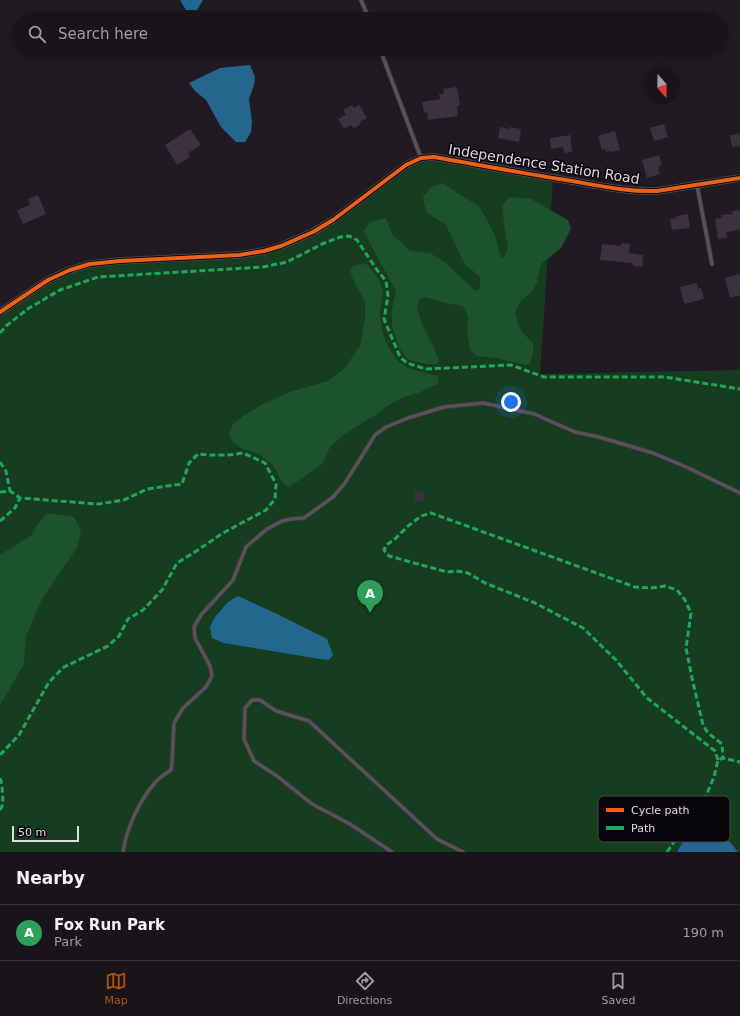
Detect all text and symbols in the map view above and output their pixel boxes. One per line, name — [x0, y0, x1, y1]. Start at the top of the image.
search box — [12, 12, 728, 56]
icon: search — [26, 23, 48, 45]
text: Search here — [58, 25, 148, 43]
north arrow — [644, 68, 680, 104]
street label: Independence Station Road — [447, 141, 641, 187]
your location — [501, 392, 521, 412]
pin: A — [357, 580, 383, 613]
legend — [598, 796, 730, 842]
text: Cycle path — [631, 804, 690, 817]
text: Path — [631, 822, 655, 835]
scale bar — [12, 824, 79, 843]
text: 50 m — [18, 826, 46, 839]
text: Nearby — [16, 868, 85, 888]
text: Fox Run Park — [54, 916, 165, 934]
text: A — [24, 925, 34, 940]
text: 190 m — [682, 925, 724, 940]
text: Park — [54, 934, 82, 949]
tab: Map — [105, 970, 128, 1007]
tab: Directions — [337, 970, 392, 1007]
tab: Saved — [601, 970, 635, 1007]

